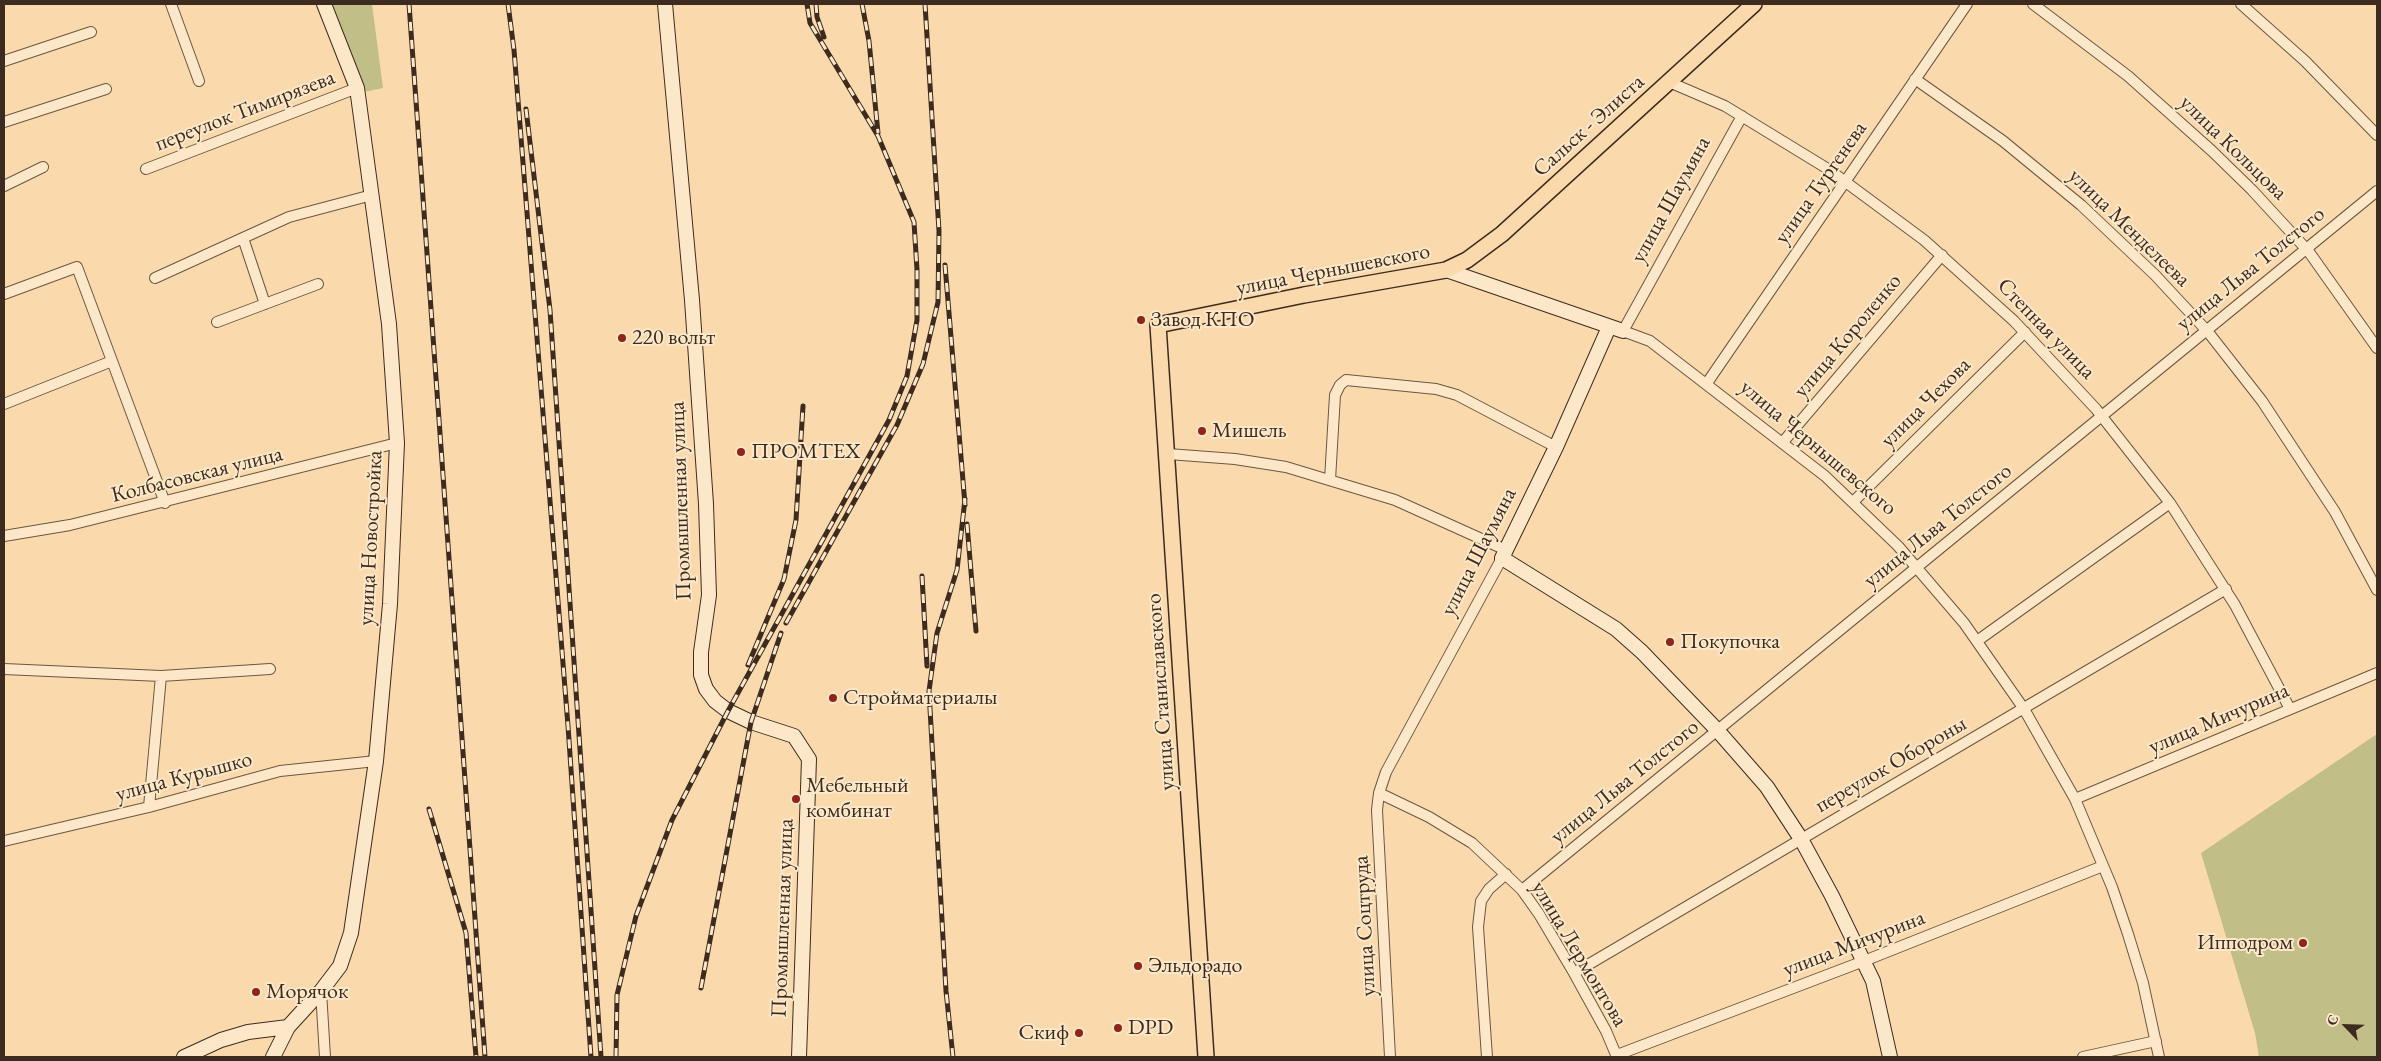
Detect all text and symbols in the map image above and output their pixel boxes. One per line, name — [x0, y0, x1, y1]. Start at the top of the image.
street label: переулок Тимирязева — [151, 65, 339, 157]
street label: Сальск - Элиста — [1528, 69, 1650, 183]
street label: улица Кольцова — [2174, 90, 2292, 206]
street label: улица Тургенева — [1769, 116, 1873, 250]
street label: улица Шаумяна — [1625, 132, 1717, 268]
street label: улица Менделеева — [2062, 163, 2196, 293]
street label: улица Льва Толстого — [2171, 201, 2331, 337]
street label: улица Чернышевского — [1234, 238, 1432, 302]
street label: улица Короленко — [1788, 268, 1908, 404]
street label: Степная улица — [1991, 273, 2101, 385]
place label: Завод КПО — [1151, 307, 1255, 333]
marker: Завод КПО — [1135, 314, 1147, 326]
place label: 220 вольт — [632, 325, 715, 351]
marker: 220 вольт — [616, 332, 628, 344]
street label: улица Чехова — [1875, 352, 1977, 454]
street label: улица Чернышевского — [1734, 375, 1902, 521]
street label: Промышленная улица — [664, 401, 698, 601]
place label: Мишель — [1212, 418, 1287, 444]
marker: Мишель — [1196, 425, 1208, 437]
place label: ПРОМТЕХ — [751, 439, 861, 465]
street label: Колбасовская улица — [109, 441, 285, 509]
marker: ПРОМТЕХ — [735, 446, 747, 458]
street label: улица Новостройка — [353, 450, 389, 626]
street label: улица Льва Толстого — [1858, 458, 2018, 594]
street label: улица Шаумяна — [1435, 483, 1523, 621]
street label: улица Станиславского — [1141, 593, 1181, 791]
place label: Покупочка — [1680, 629, 1780, 655]
marker: Покупочка — [1664, 636, 1676, 648]
street label: улица Мичурина — [2145, 678, 2293, 760]
place label: Стройматериалы — [843, 685, 998, 711]
marker: Стройматериалы — [827, 692, 839, 704]
street label: переулок Обороны — [1811, 711, 1971, 819]
street label: улица Льва Толстого — [1545, 714, 1705, 850]
street label: улица Курышко — [113, 746, 255, 808]
place label: Мебельный комбинат — [806, 773, 909, 824]
marker: Мебельный комбинат — [790, 793, 802, 805]
street label: Промышленная улица — [766, 818, 800, 1018]
street label: улица Соцтруда — [1348, 855, 1382, 997]
street label: улица Лермонтова — [1525, 876, 1633, 1032]
street label: улица Мичурина — [1779, 905, 1929, 983]
place label: Ипподром — [2197, 930, 2293, 956]
marker: Ипподром — [2297, 937, 2309, 949]
place label: Эльдорадо — [1148, 953, 1242, 979]
marker: Эльдорадо — [1132, 960, 1144, 972]
place label: Морячок — [266, 979, 348, 1005]
marker: Морячок — [250, 986, 262, 998]
north arrow — [2321, 1001, 2371, 1051]
text: С — [2322, 1012, 2343, 1028]
place label: DPD — [1128, 1015, 1173, 1041]
place label: Скиф — [1018, 1020, 1069, 1046]
marker: DPD — [1112, 1022, 1124, 1034]
marker: Скиф — [1073, 1027, 1085, 1039]

